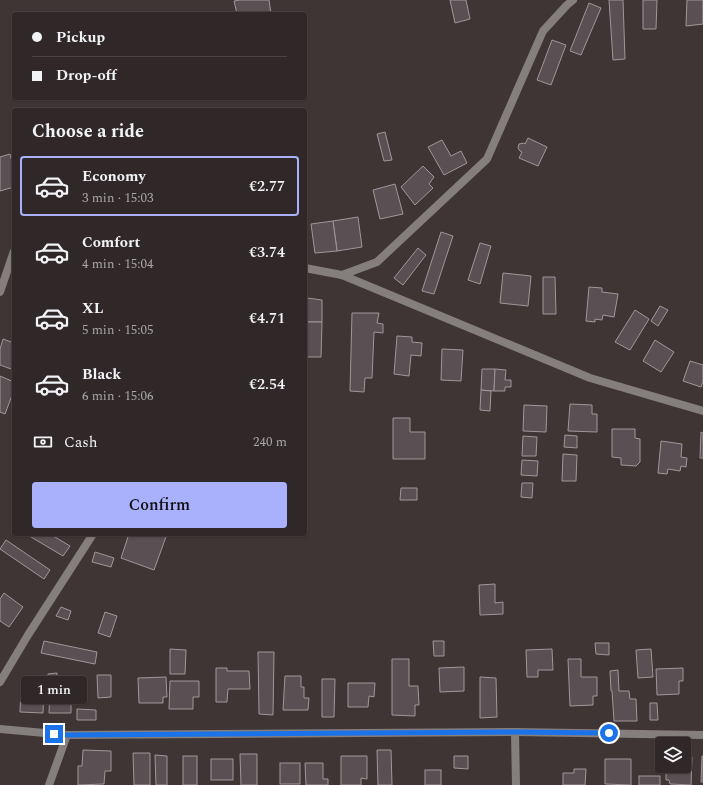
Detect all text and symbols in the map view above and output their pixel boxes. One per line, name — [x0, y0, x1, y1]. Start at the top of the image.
text: Pickup — [56, 26, 105, 49]
text: Drop-off — [56, 64, 117, 87]
text: Choose a ride — [32, 118, 144, 145]
text: Economy — [82, 165, 146, 188]
icon: car — [34, 168, 70, 204]
text: €2.77 — [249, 175, 285, 198]
text: 3 min · 15:03 — [82, 188, 154, 208]
text: Comfort — [82, 231, 140, 254]
icon: car — [34, 234, 70, 270]
text: €3.74 — [249, 241, 285, 264]
text: 4 min · 15:04 — [82, 254, 154, 274]
text: XL — [82, 297, 103, 320]
icon: car — [34, 300, 70, 336]
text: €4.71 — [249, 307, 285, 330]
text: 5 min · 15:05 — [82, 320, 154, 340]
text: Black — [82, 363, 121, 386]
icon: car — [34, 366, 70, 402]
text: €2.54 — [249, 373, 285, 396]
text: 6 min · 15:06 — [82, 386, 154, 406]
icon: cash — [32, 431, 54, 453]
text: Cash — [64, 431, 97, 454]
text: 240 m — [253, 432, 287, 452]
button: Confirm — [32, 482, 287, 528]
callout: 1 min — [21, 676, 87, 704]
text: 1 min — [37, 680, 71, 700]
route start — [600, 724, 618, 742]
route end — [45, 725, 63, 743]
map controls — [655, 737, 691, 773]
button: layers — [655, 737, 691, 773]

